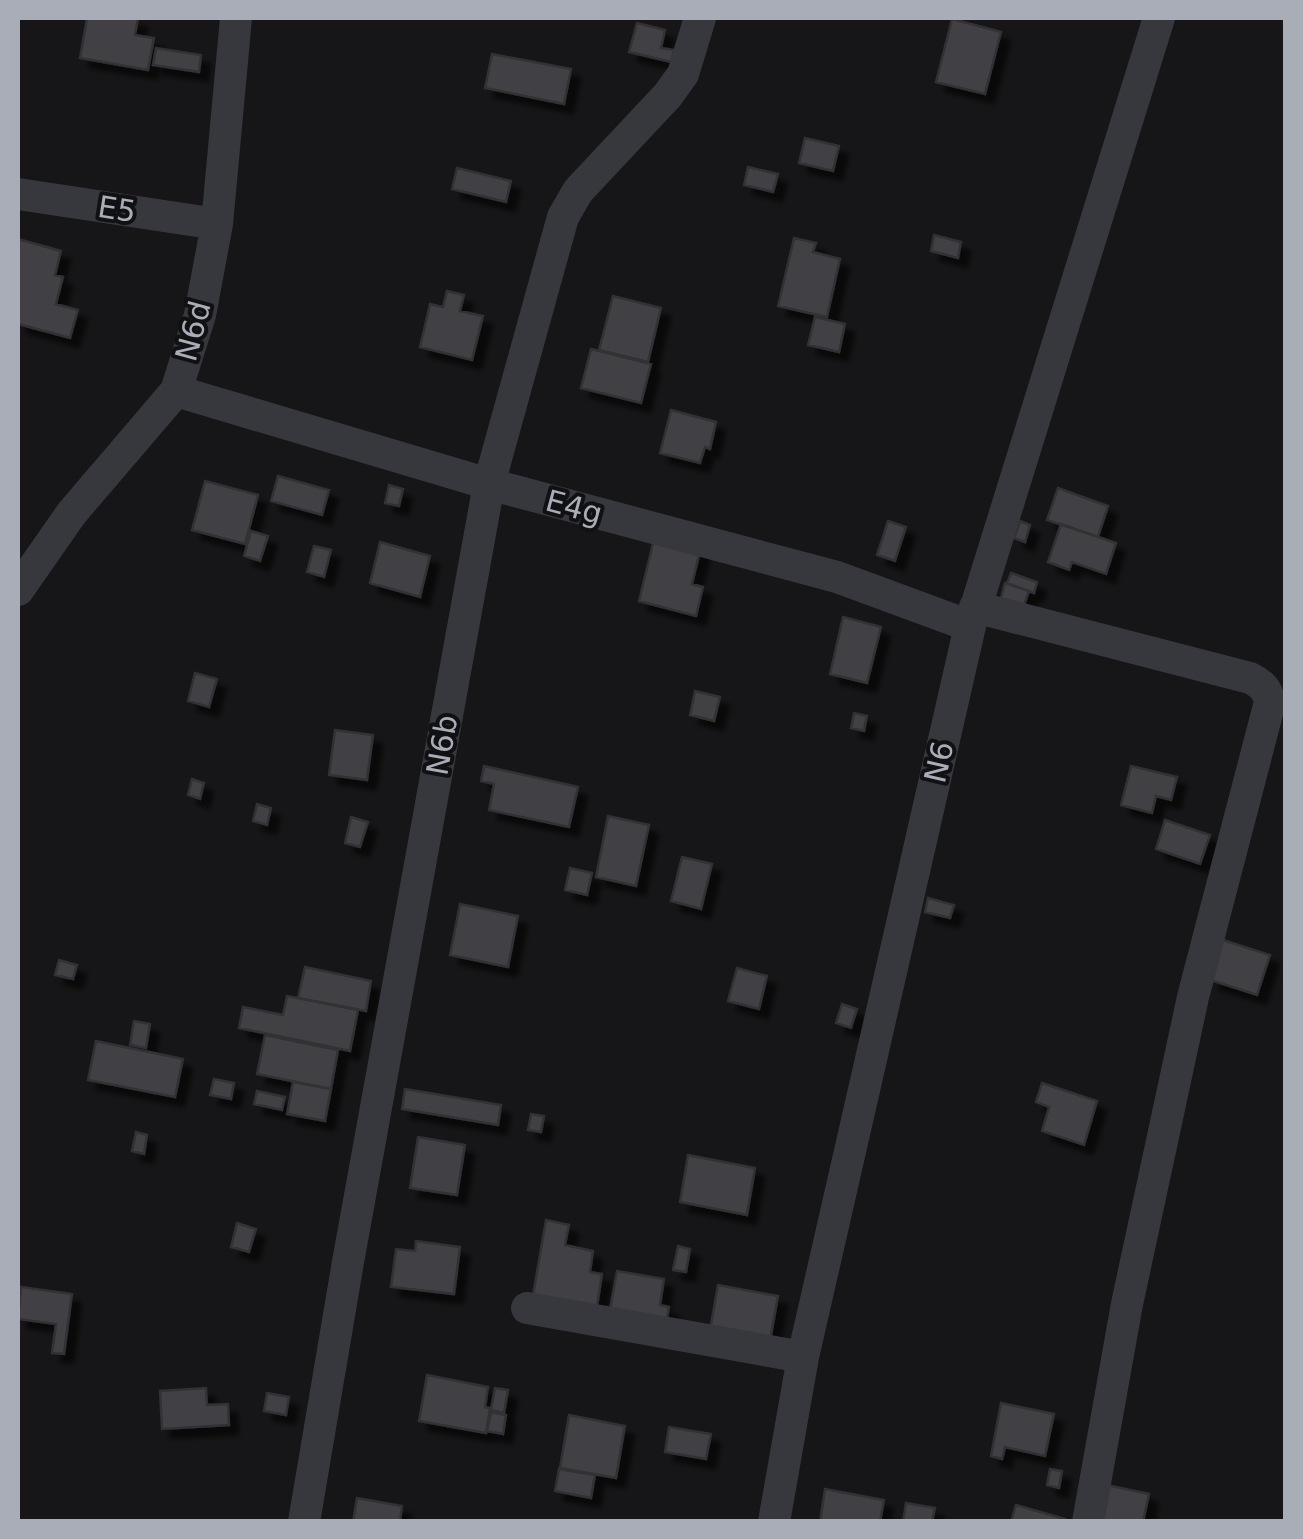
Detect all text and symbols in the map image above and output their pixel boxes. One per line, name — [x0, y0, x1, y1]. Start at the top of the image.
street label: E5 — [95, 189, 139, 229]
street label: N6d — [168, 297, 218, 365]
street label: E4g — [542, 483, 606, 531]
street label: N6b — [420, 712, 464, 778]
street label: N6 — [917, 738, 961, 786]

